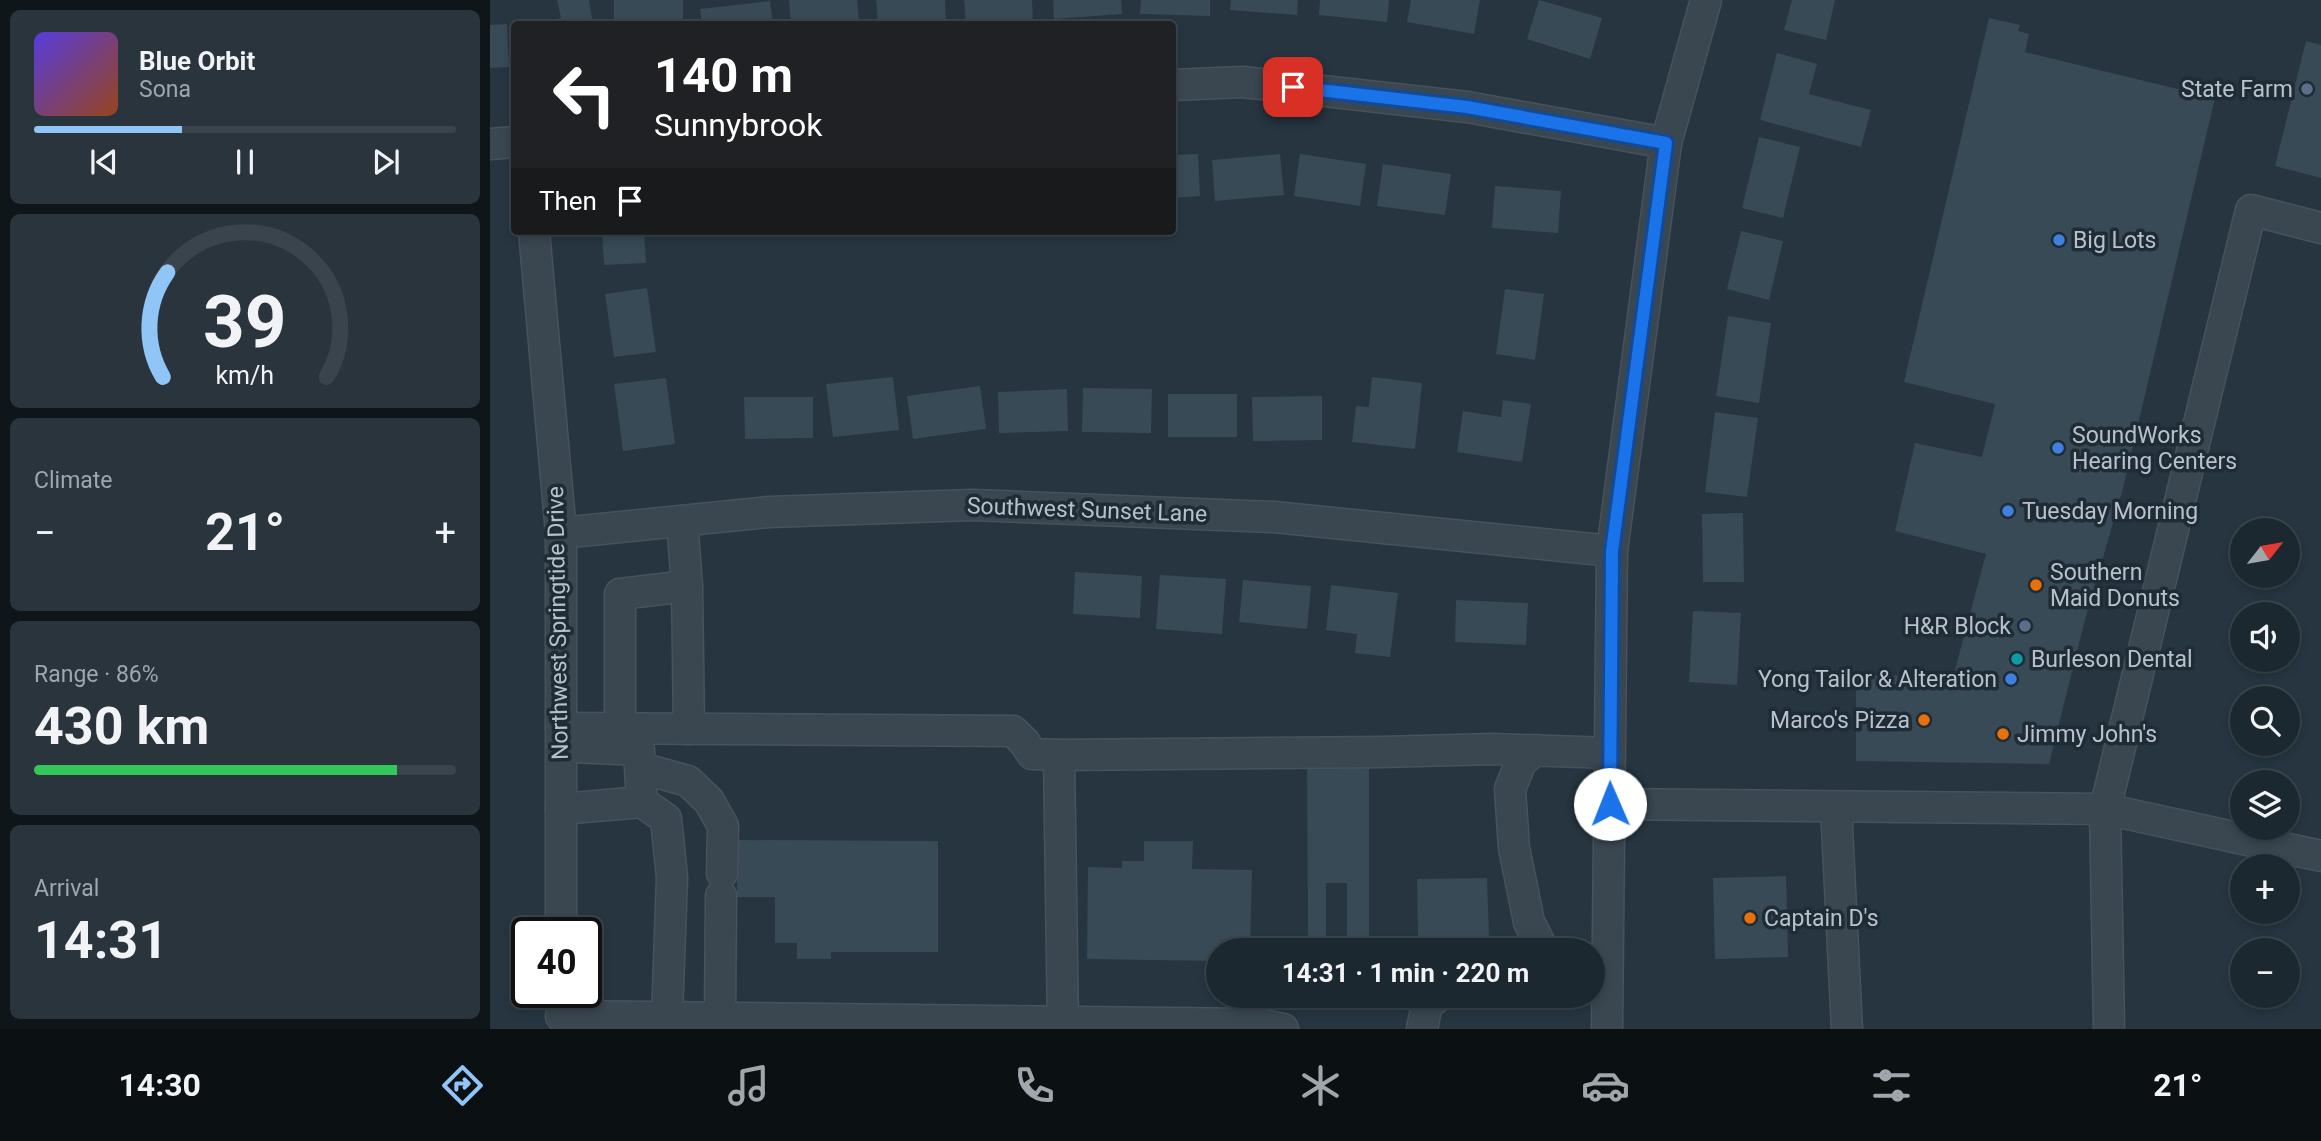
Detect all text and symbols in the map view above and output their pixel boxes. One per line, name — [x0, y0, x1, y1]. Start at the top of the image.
text: Blue Orbit — [139, 46, 255, 76]
text: 140 m — [654, 47, 793, 104]
icon: left — [539, 49, 630, 140]
pin — [1263, 57, 1323, 117]
icon: arrive — [1274, 68, 1312, 106]
text: Sona — [139, 76, 191, 103]
place label: State Farm — [2181, 76, 2293, 103]
marker: State Farm — [2299, 81, 2315, 97]
text: Sunnybrook — [654, 106, 822, 144]
icon: previous — [85, 143, 123, 181]
icon: pause — [226, 143, 264, 181]
icon: next — [367, 143, 405, 181]
icon: arrive — [611, 182, 649, 220]
text: Then — [539, 186, 597, 216]
place label: Big Lots — [2073, 227, 2156, 254]
marker: Big Lots — [2051, 232, 2067, 248]
text: 39 — [203, 279, 287, 365]
text: km/h — [216, 360, 274, 389]
place label: SoundWorks Hearing Centers — [2072, 422, 2237, 475]
marker: SoundWorks Hearing Centers — [2050, 440, 2066, 456]
text: Climate — [34, 467, 113, 494]
street label: Northwest Springtide Drive — [542, 486, 574, 760]
street label: Southwest Sunset Lane — [966, 492, 1208, 528]
place label: Tuesday Morning — [2022, 498, 2198, 525]
text: 21° — [205, 502, 285, 563]
marker: Tuesday Morning — [2000, 503, 2016, 519]
text: − — [34, 511, 56, 555]
text: + — [434, 511, 456, 555]
north arrow — [2230, 518, 2300, 588]
map controls — [2230, 518, 2300, 1008]
place label: Southern Maid Donuts — [2050, 559, 2180, 612]
marker: Southern Maid Donuts — [2028, 577, 2044, 593]
button: sound — [2230, 602, 2300, 672]
place label: H&R Block — [1904, 613, 2011, 640]
marker: H&R Block — [2017, 618, 2033, 634]
place label: Burleson Dental — [2031, 646, 2193, 673]
marker: Burleson Dental — [2009, 651, 2025, 667]
text: Range · 86% — [34, 661, 159, 688]
place label: Yong Tailor & Alteration — [1758, 666, 1997, 693]
marker: Yong Tailor & Alteration — [2003, 671, 2019, 687]
button: search — [2230, 686, 2300, 756]
text: 430 km — [34, 696, 209, 757]
place label: Marco's Pizza — [1770, 707, 1910, 734]
marker: Marco's Pizza — [1916, 712, 1932, 728]
place label: Jimmy John's — [2017, 721, 2157, 748]
marker: Jimmy John's — [1995, 726, 2011, 742]
position arrow — [1573, 767, 1647, 841]
button: layers — [2230, 770, 2300, 840]
button: + — [2230, 854, 2300, 924]
text: Arrival — [34, 875, 99, 902]
place label: Captain D's — [1764, 905, 1879, 932]
text: 14:31 — [34, 910, 168, 971]
marker: Captain D's — [1742, 910, 1758, 926]
speed limit sign: 40 — [511, 917, 602, 1008]
button: − — [2230, 938, 2300, 1008]
text: 14:31 · 1 min · 220 m — [1282, 958, 1529, 988]
icon: directions — [438, 1061, 487, 1110]
icon: music — [724, 1061, 773, 1110]
icon: phone — [1010, 1061, 1059, 1110]
icon: climate — [1296, 1061, 1345, 1110]
icon: car — [1581, 1061, 1630, 1110]
icon: filters — [1867, 1061, 1916, 1110]
text: 14:30 — [118, 1066, 201, 1104]
text: 21° — [2153, 1066, 2202, 1104]

